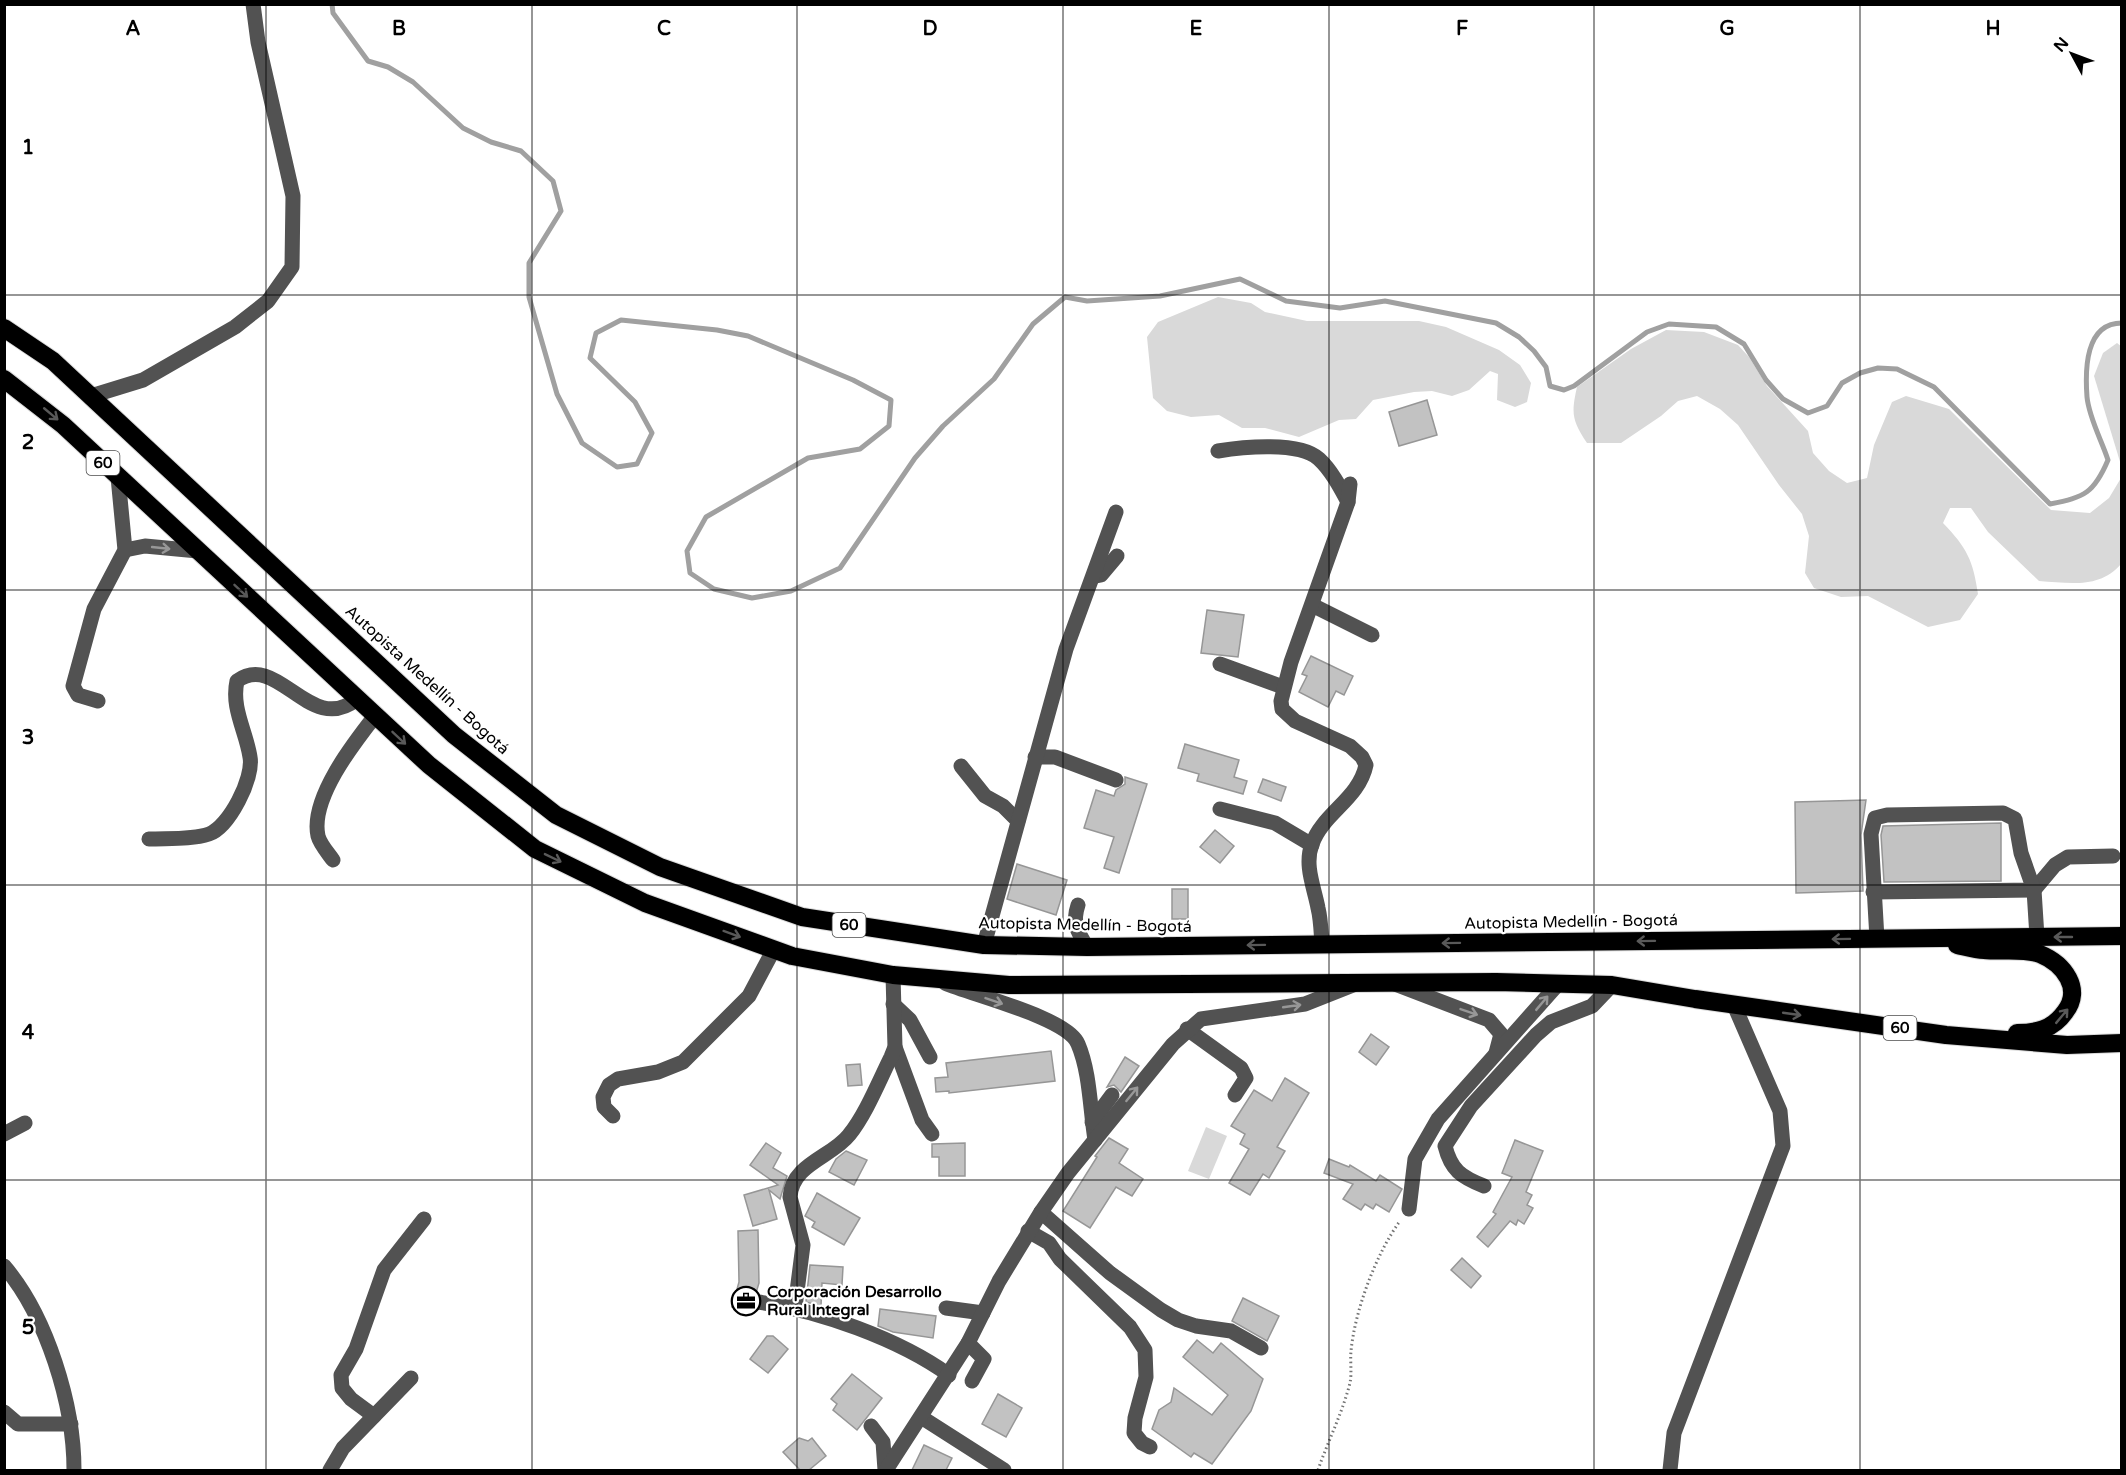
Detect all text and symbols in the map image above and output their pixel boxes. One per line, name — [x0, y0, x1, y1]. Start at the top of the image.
text: A — [126, 17, 141, 41]
text: B — [392, 17, 406, 41]
text: C — [657, 17, 671, 41]
text: D — [922, 17, 938, 41]
text: E — [1190, 17, 1203, 41]
text: F — [1456, 17, 1468, 41]
text: G — [1719, 17, 1735, 41]
text: H — [1985, 17, 2001, 41]
north arrow — [2042, 24, 2102, 84]
text: N — [2050, 33, 2073, 56]
text: 1 — [22, 136, 34, 160]
one-way arrow — [43, 408, 59, 421]
text: 2 — [22, 431, 34, 455]
road number: 60 — [86, 451, 120, 475]
one-way arrow — [151, 543, 171, 554]
one-way arrow — [233, 584, 248, 598]
street label: Autopista Medellín - Bogotá — [341, 601, 513, 759]
text: 3 — [22, 726, 34, 750]
one-way arrow — [392, 731, 407, 745]
one-way arrow — [543, 852, 561, 864]
street label: Autopista Medellín - Bogotá — [1464, 910, 1678, 934]
road number: 60 — [832, 913, 866, 937]
street label: Autopista Medellín - Bogotá — [978, 913, 1192, 937]
one-way arrow — [722, 930, 740, 941]
one-way arrow — [2054, 931, 2074, 942]
one-way arrow — [1831, 933, 1851, 945]
one-way arrow — [1636, 935, 1656, 947]
one-way arrow — [1441, 937, 1461, 949]
one-way arrow — [1246, 939, 1266, 951]
one-way arrow — [984, 996, 1003, 1007]
one-way arrow — [1535, 996, 1549, 1011]
one-way arrow — [1282, 1000, 1301, 1011]
one-way arrow — [1459, 1007, 1478, 1018]
one-way arrow — [1782, 1008, 1802, 1019]
one-way arrow — [2055, 1008, 2068, 1024]
road number: 60 — [1884, 1016, 1916, 1040]
text: 4 — [22, 1021, 35, 1045]
one-way arrow — [1125, 1086, 1138, 1102]
place label: Corporación Desarrollo Rural Integral — [767, 1282, 942, 1320]
office icon: Corporación Desarrollo Rural Integral — [730, 1285, 762, 1317]
text: 5 — [22, 1316, 34, 1340]

